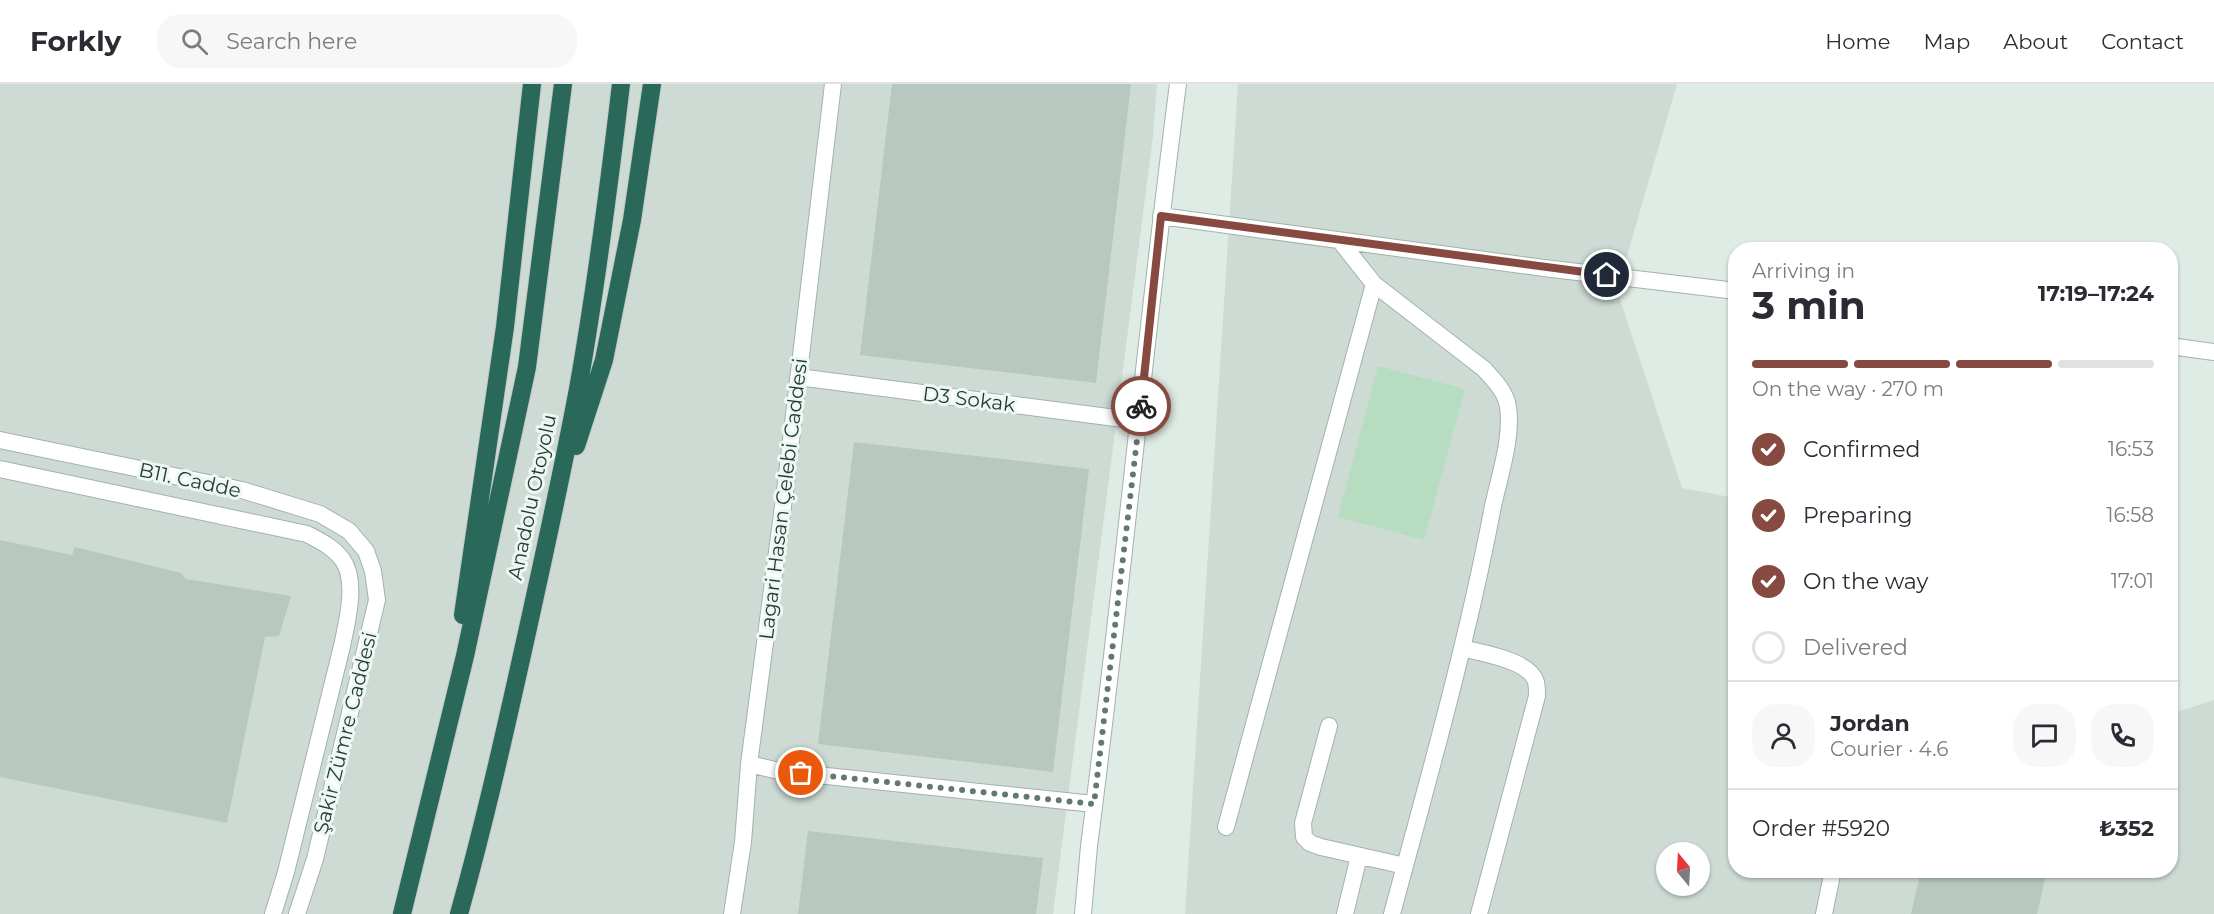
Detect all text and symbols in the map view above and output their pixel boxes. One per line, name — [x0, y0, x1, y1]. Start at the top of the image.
search box — [157, 14, 577, 68]
text: Forkly — [30, 24, 121, 58]
icon: search — [178, 25, 211, 58]
text: Search here — [226, 28, 357, 55]
text: Home — [1825, 29, 1890, 54]
text: Map — [1923, 29, 1970, 54]
text: About — [2003, 29, 2068, 54]
text: Contact — [2101, 29, 2184, 54]
pin — [1581, 249, 1632, 300]
icon: home — [1590, 258, 1623, 291]
text: Arriving in — [1752, 259, 1855, 283]
text: 17:19–17:24 — [2038, 280, 2154, 307]
text: 3 min — [1752, 281, 1866, 329]
street label: Lagari Hasan Çelebi Caddesi — [754, 357, 812, 641]
courier — [1111, 376, 1171, 436]
text: On the way · 270 m — [1752, 377, 1944, 401]
street label: D3 Sokak — [921, 381, 1017, 417]
icon: bike — [1125, 390, 1158, 423]
street label: Anadolu Otoyolu — [503, 412, 561, 582]
icon: check — [1752, 433, 1785, 466]
text: Confirmed — [1803, 436, 1920, 463]
text: 16:53 — [2108, 437, 2154, 461]
street label: B11. Cadde — [137, 457, 243, 503]
icon: check — [1752, 499, 1785, 532]
text: Preparing — [1803, 502, 1912, 529]
text: 16:58 — [2106, 503, 2154, 527]
icon: check — [1752, 565, 1785, 598]
text: On the way — [1803, 568, 1928, 595]
text: 17:01 — [2111, 569, 2154, 593]
street label: Şakir Zümre Caddesi — [308, 629, 382, 837]
text: Delivered — [1803, 634, 1908, 661]
button: person — [1752, 704, 1815, 767]
button: chat — [2013, 704, 2076, 767]
button: phone — [2091, 704, 2154, 767]
text: Jordan — [1830, 710, 1910, 737]
text: Courier · 4.6 — [1830, 737, 1948, 761]
pin — [775, 747, 826, 798]
icon: bag — [784, 756, 817, 789]
text: Order #5920 — [1752, 815, 1890, 842]
text: ₺352 — [2099, 815, 2154, 842]
north arrow — [1656, 842, 1710, 896]
map controls — [1656, 842, 1710, 896]

